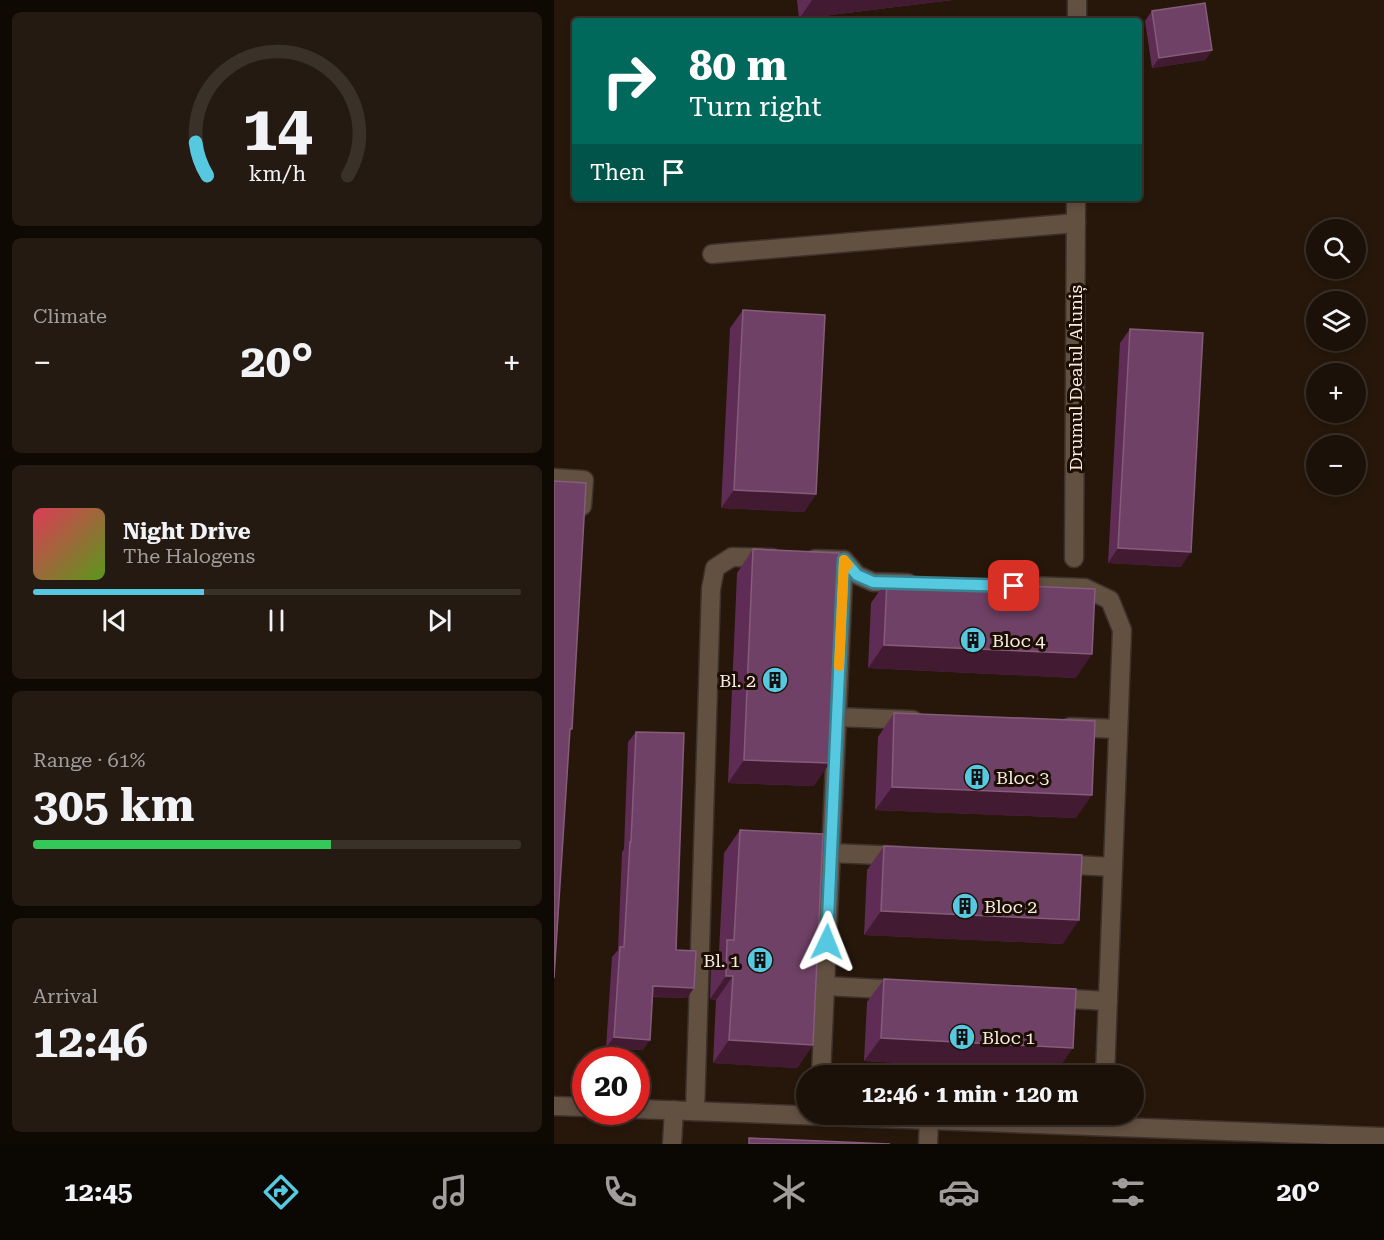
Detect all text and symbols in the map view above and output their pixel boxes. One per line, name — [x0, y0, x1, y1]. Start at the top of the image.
text: 80 m — [689, 41, 787, 90]
icon: right — [590, 42, 668, 120]
text: Turn right — [689, 91, 822, 123]
text: 14 — [242, 92, 312, 165]
icon: arrive — [657, 156, 690, 189]
text: Then — [590, 160, 645, 185]
text: km/h — [248, 162, 306, 187]
map controls — [1306, 219, 1366, 495]
button: search — [1306, 219, 1366, 279]
street label: Drumul Dealul Aluniș — [1065, 285, 1087, 471]
button: layers — [1306, 291, 1366, 351]
text: Climate — [33, 304, 107, 328]
text: 20° — [241, 335, 313, 388]
text: − — [33, 343, 51, 382]
text: + — [503, 343, 521, 382]
button: + — [1306, 363, 1366, 423]
button: − — [1306, 435, 1366, 495]
text: Night Drive — [123, 519, 251, 544]
text: The Halogens — [123, 544, 255, 568]
pin — [988, 560, 1039, 611]
icon: arrive — [997, 569, 1030, 602]
icon: previous — [98, 604, 131, 637]
icon: pause — [260, 604, 293, 637]
icon: next — [423, 604, 456, 637]
building icon: Bloc 4 — [958, 625, 988, 655]
place label: Bloc 4 — [992, 630, 1045, 651]
building icon: Bl. 2 — [760, 665, 790, 695]
place label: Bl. 2 — [719, 670, 756, 691]
text: Range · 61% — [33, 748, 145, 772]
building icon: Bloc 3 — [962, 762, 992, 792]
place label: Bloc 3 — [996, 767, 1049, 788]
text: 305 km — [33, 779, 194, 832]
building icon: Bloc 2 — [950, 891, 980, 921]
place label: Bloc 2 — [984, 896, 1037, 917]
position arrow — [795, 910, 859, 974]
building icon: Bl. 1 — [745, 945, 775, 975]
place label: Bl. 1 — [703, 950, 740, 971]
text: Arrival — [33, 984, 98, 1008]
text: 12:46 — [33, 1015, 148, 1068]
building icon: Bloc 1 — [947, 1022, 977, 1052]
place label: Bloc 1 — [982, 1027, 1035, 1048]
speed limit sign: 20 — [572, 1047, 650, 1125]
text: 12:46 · 1 min · 120 m — [861, 1082, 1079, 1107]
icon: directions — [260, 1171, 302, 1213]
icon: music — [429, 1171, 471, 1213]
icon: phone — [599, 1171, 641, 1213]
icon: climate — [768, 1171, 810, 1213]
icon: car — [938, 1171, 980, 1213]
icon: filters — [1107, 1171, 1149, 1213]
text: 12:45 — [64, 1176, 133, 1208]
text: 20° — [1277, 1176, 1320, 1208]

